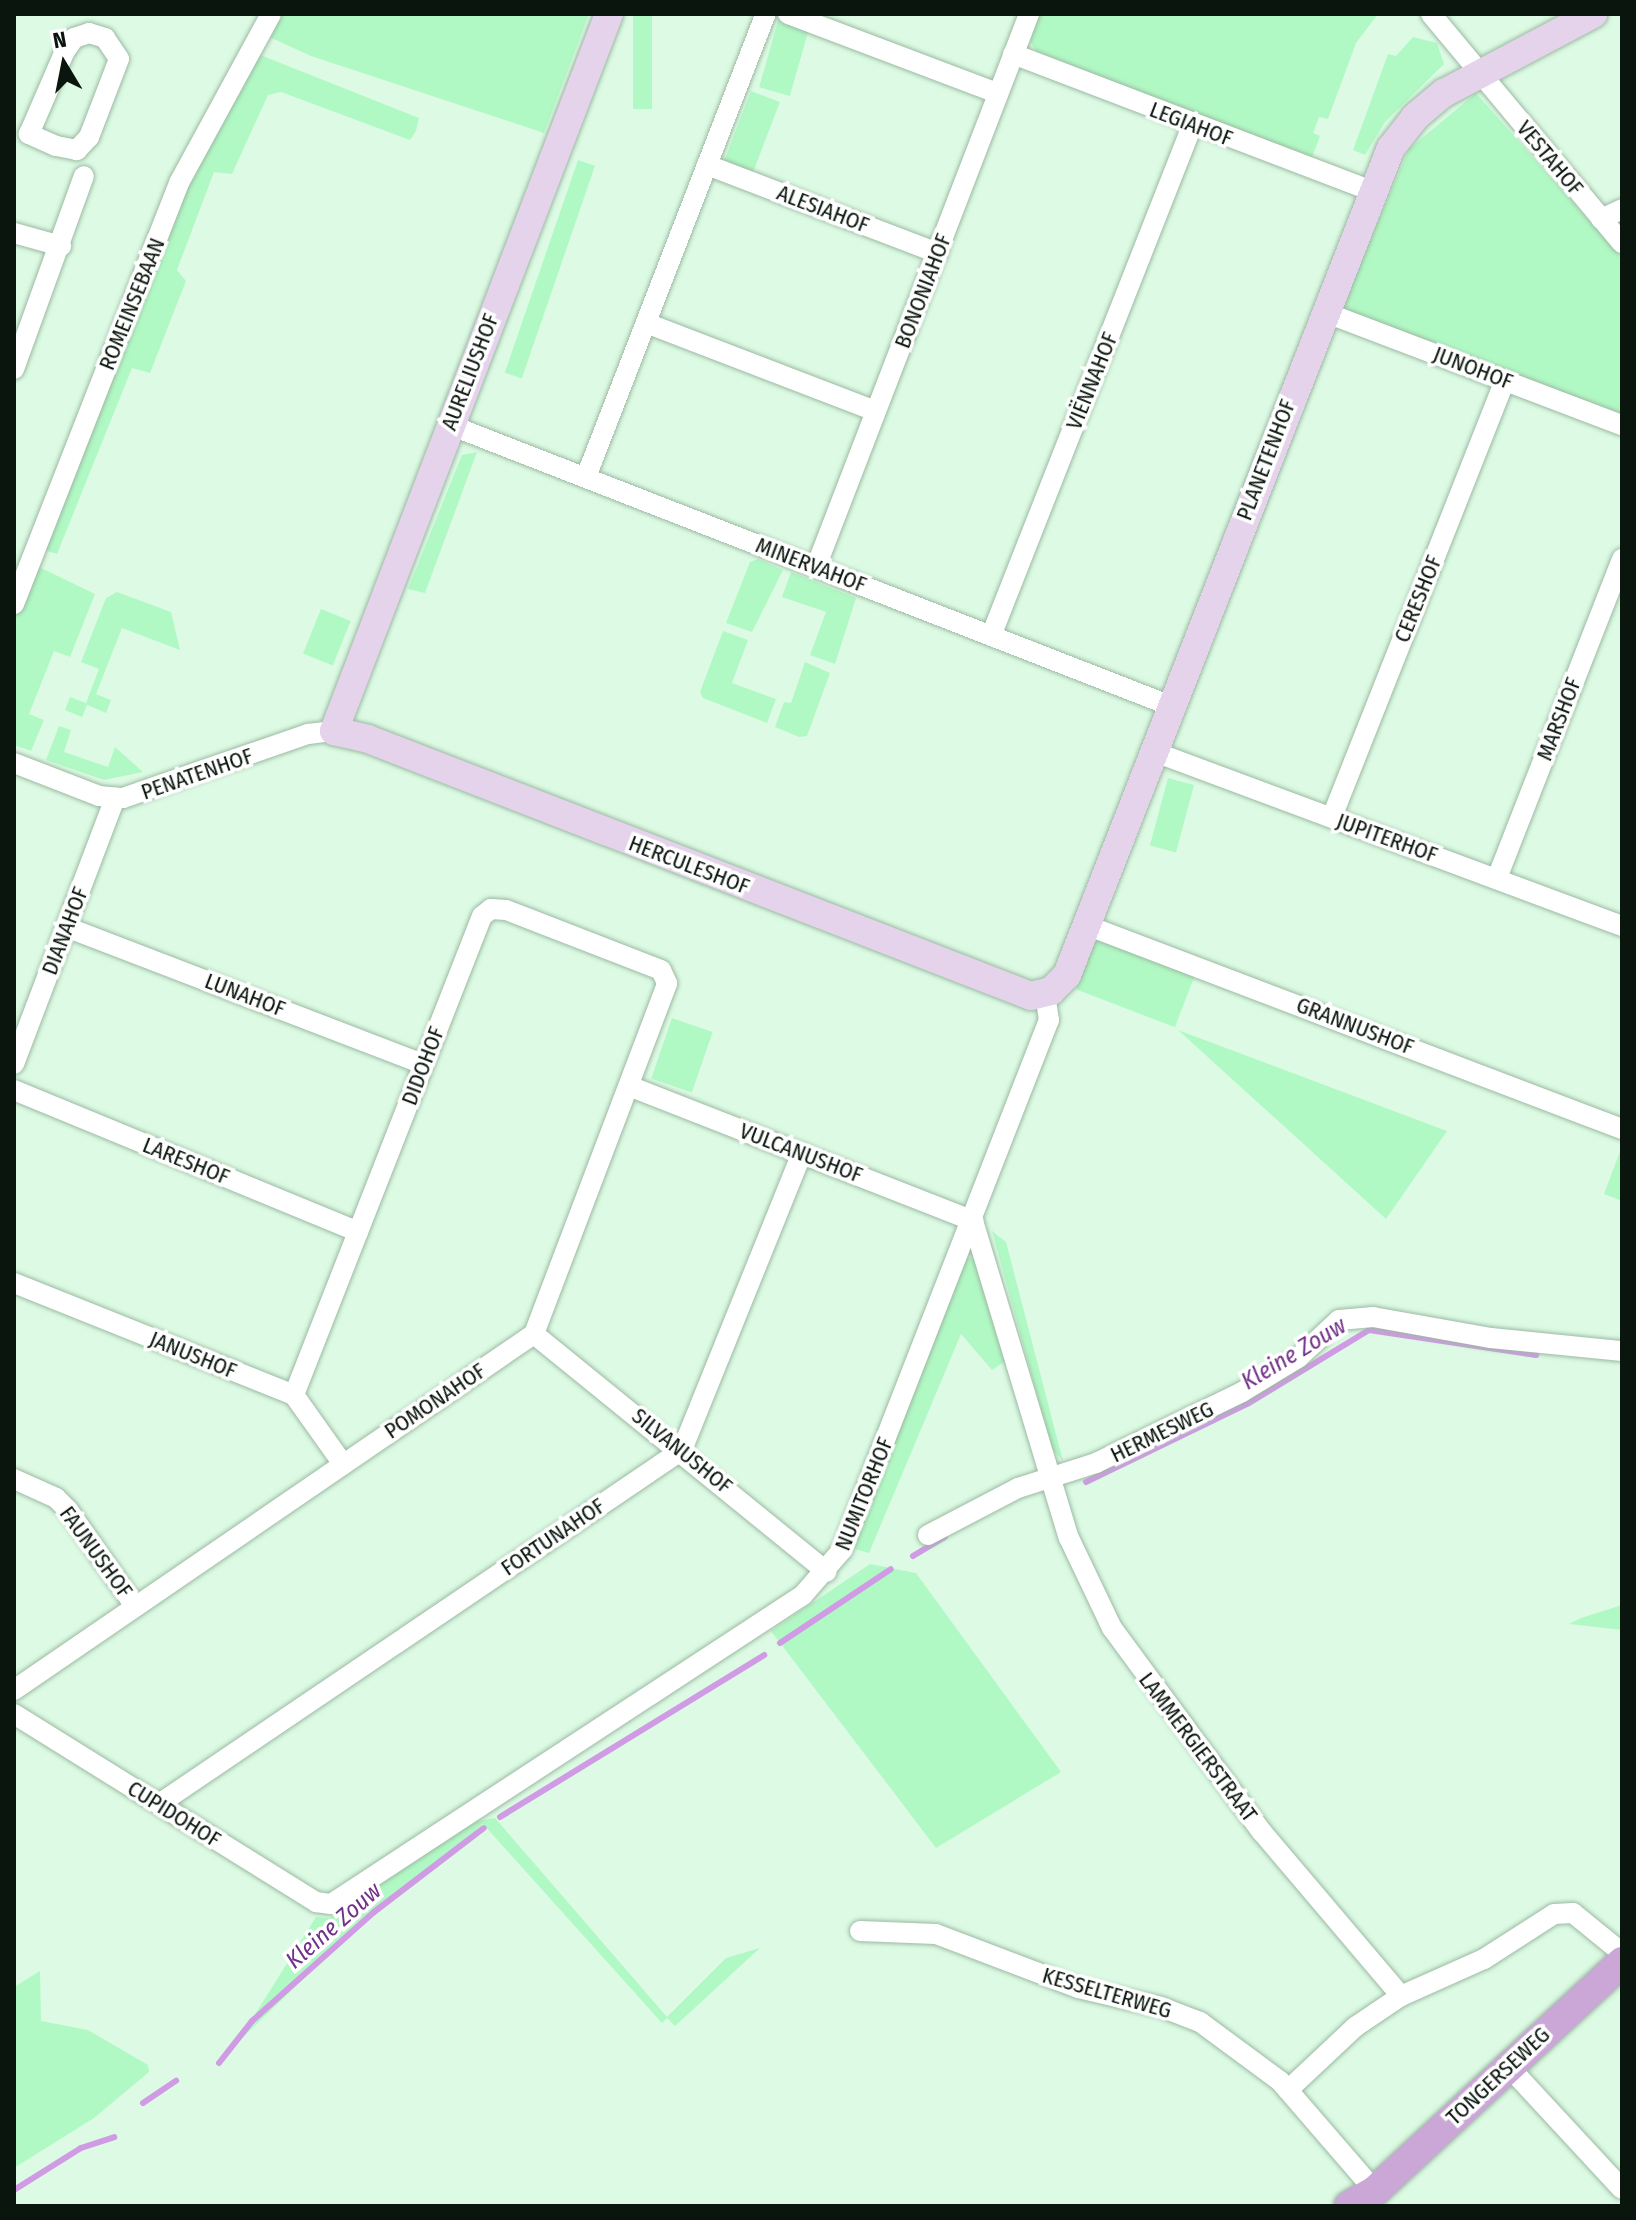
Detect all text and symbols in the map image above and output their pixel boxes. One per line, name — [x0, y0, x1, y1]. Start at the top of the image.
north arrow — [24, 24, 104, 104]
text: N — [51, 25, 69, 54]
street label: LEGIAHOF — [1146, 96, 1236, 152]
street label: VESTAHOF — [1511, 115, 1589, 201]
street label: ALESIAHOF — [773, 179, 873, 239]
street label: BONONIAHOF — [889, 230, 957, 352]
street label: ROMEINSEBAAN — [94, 234, 170, 374]
street label: AURELIUSHOF — [436, 310, 504, 434]
street label: VIËNNAHOF — [1061, 329, 1123, 433]
street label: JUNOHOF — [1430, 341, 1516, 395]
street label: PLANETENHOF — [1231, 396, 1301, 524]
street label: MINERVAHOF — [752, 532, 870, 598]
street label: CERESHOF — [1389, 552, 1447, 646]
street label: MARSHOF — [1531, 674, 1587, 764]
street label: PENATENHOF — [138, 743, 256, 805]
street label: JUPITERHOF — [1333, 808, 1441, 868]
street label: HERCULESHOF — [625, 830, 753, 900]
street label: DIANAHOF — [36, 883, 94, 979]
street label: LUNAHOF — [201, 968, 289, 1022]
street label: GRANNUSHOF — [1293, 992, 1417, 1060]
street label: DIDOHOF — [396, 1023, 450, 1109]
street label: VULCANUSHOF — [736, 1117, 866, 1189]
street label: LARESHOF — [139, 1132, 233, 1190]
water label: Kleine Zouw — [1236, 1312, 1352, 1396]
street label: JANUSHOF — [146, 1326, 240, 1384]
street label: POMONAHOF — [379, 1358, 491, 1444]
street label: HERMESWEG — [1106, 1396, 1218, 1468]
street label: SILVANUSHOF — [627, 1403, 737, 1499]
street label: NUMITORHOF — [829, 1434, 899, 1554]
street label: FORTUNAHOF — [496, 1493, 610, 1581]
street label: FAUNUSHOF — [54, 1501, 138, 1603]
street label: LAMMERGIERSTRAAT — [1133, 1667, 1263, 1827]
street label: CUPIDOHOF — [123, 1775, 225, 1853]
water label: Kleine Zouw — [280, 1877, 388, 1975]
street label: KESSELTERWEG — [1039, 1962, 1175, 2024]
street label: TONGERSEWEG — [1441, 2021, 1555, 2131]

